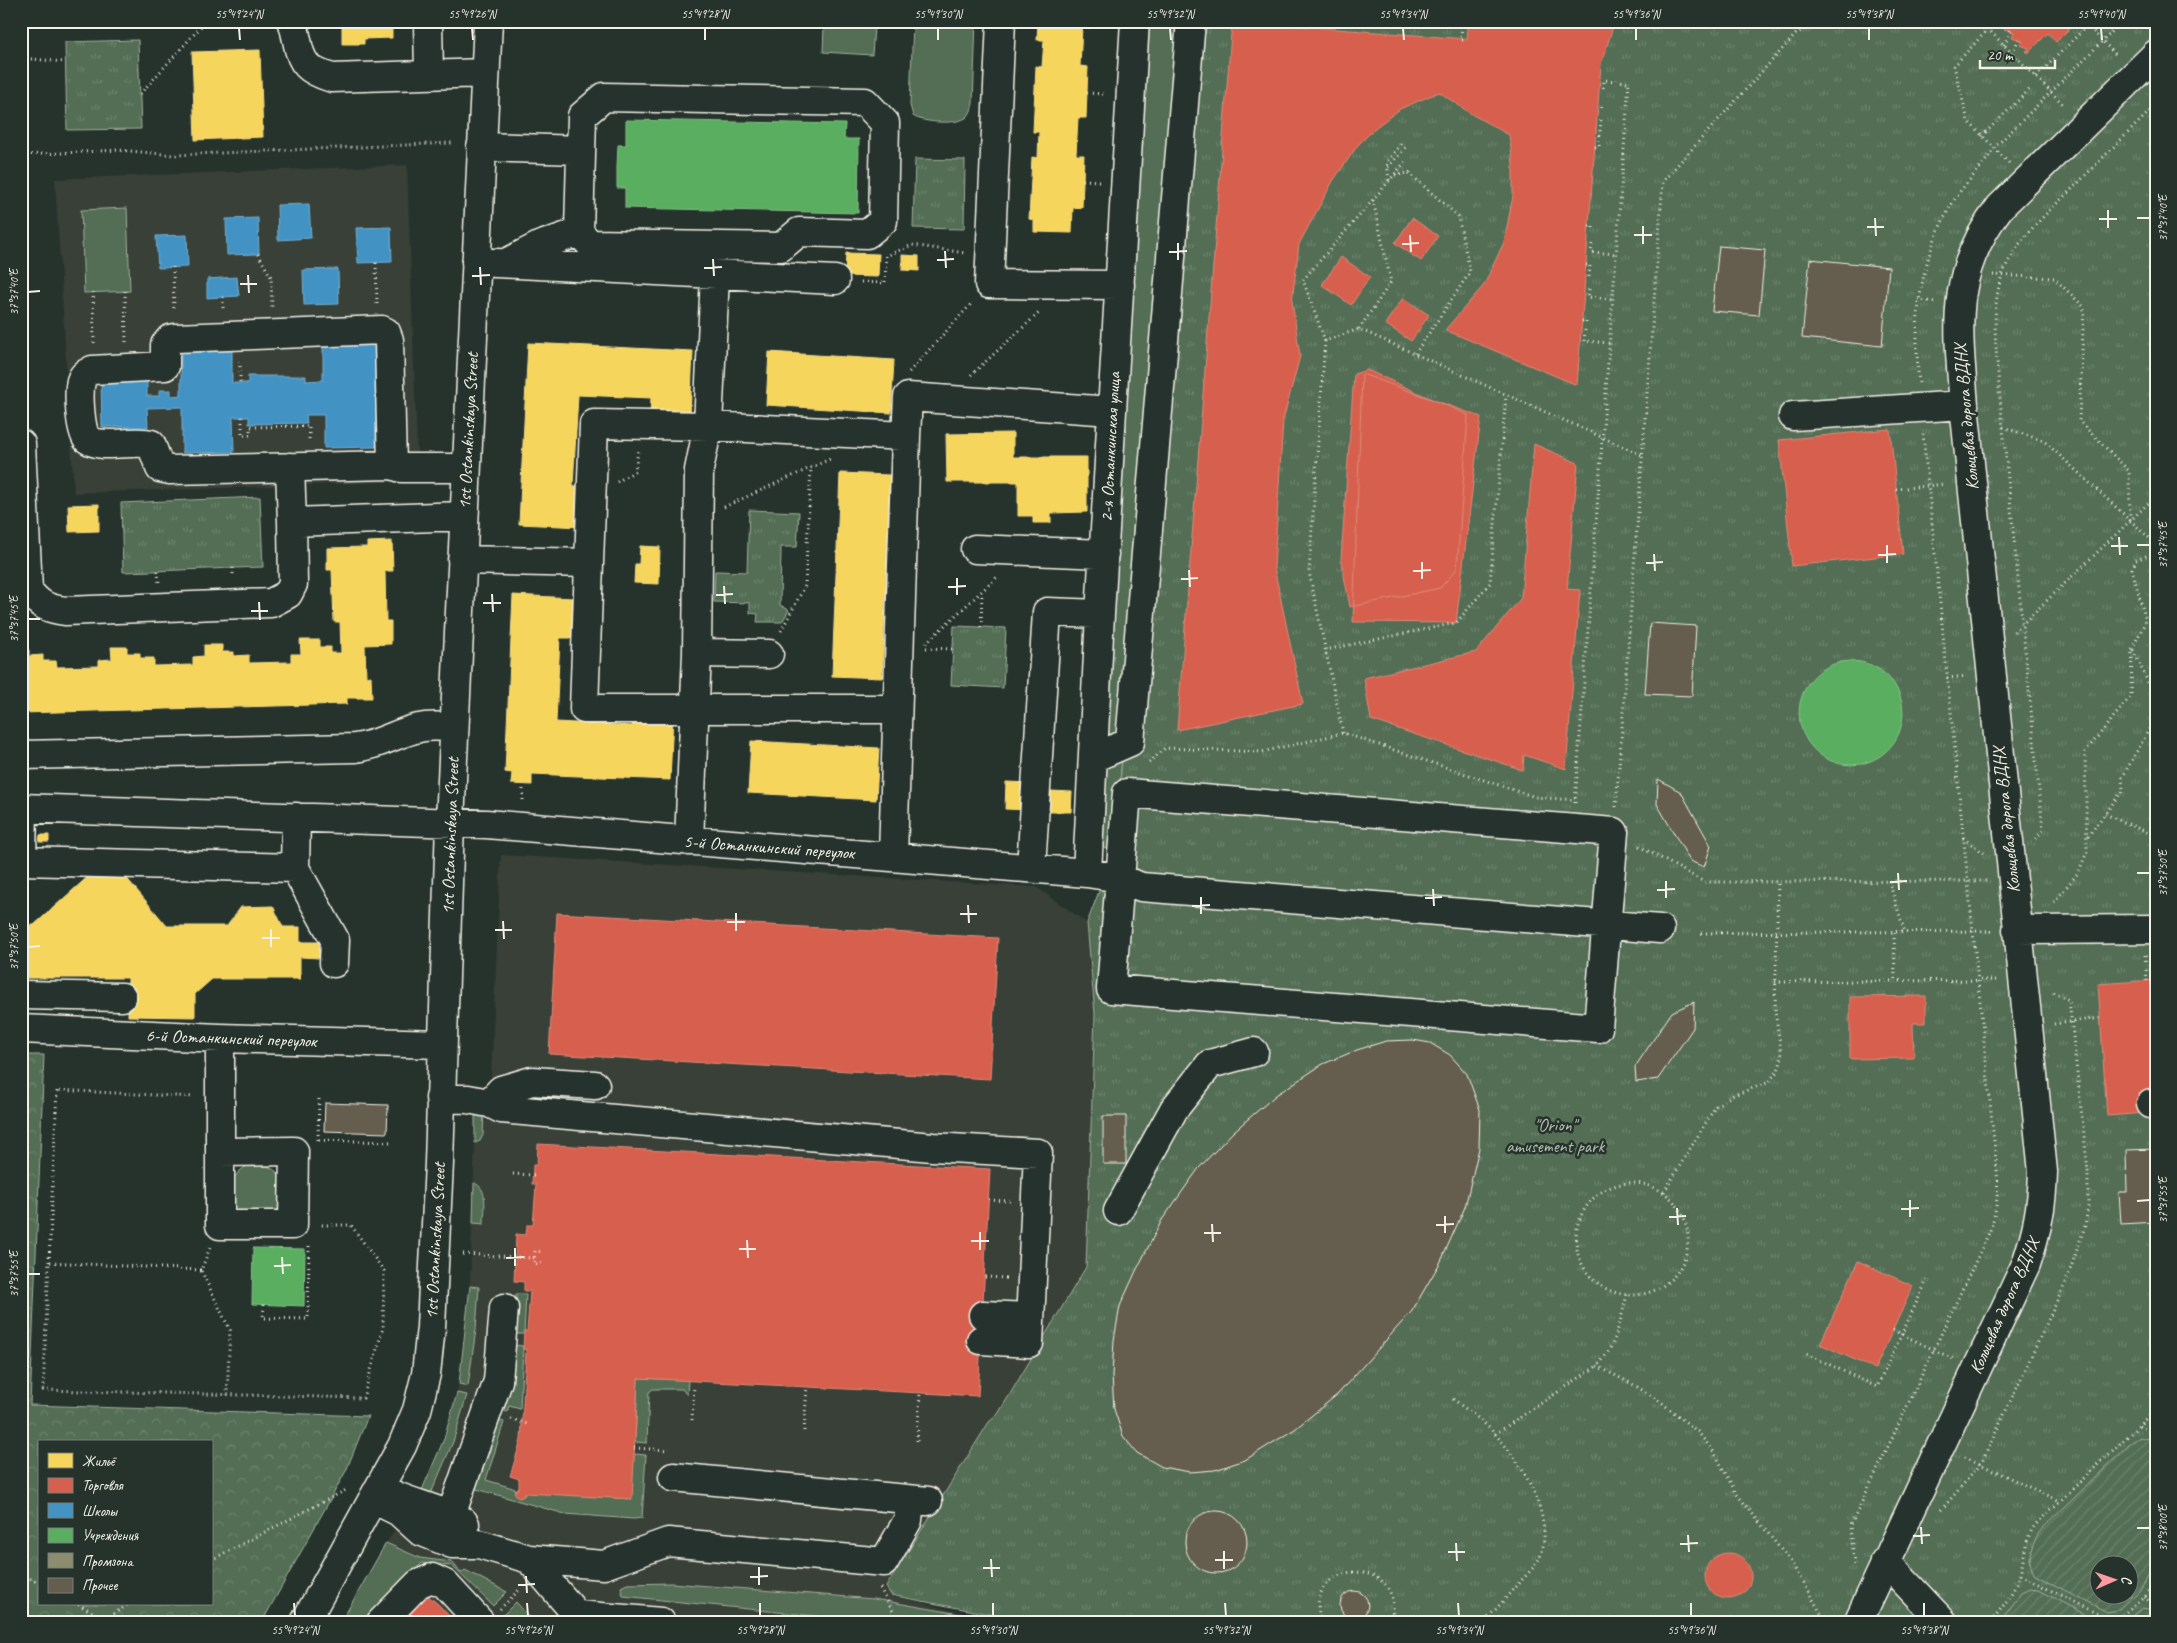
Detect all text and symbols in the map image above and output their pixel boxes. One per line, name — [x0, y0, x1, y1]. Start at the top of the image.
text: 55°49'24"N — [215, 6, 264, 22]
text: 55°49'26"N — [448, 6, 497, 22]
text: 55°49'28"N — [681, 6, 730, 22]
text: 55°49'30"N — [914, 6, 963, 22]
text: 55°49'32"N — [1146, 6, 1195, 22]
text: 55°49'34"N — [1379, 6, 1428, 22]
text: 55°49'36"N — [1612, 6, 1661, 22]
text: 55°49'38"N — [1845, 6, 1894, 22]
text: 55°49'40"N — [2077, 6, 2126, 22]
scale bar — [1980, 38, 2054, 70]
text: 20 m — [1987, 46, 2014, 65]
text: 37°37'40"E — [2155, 193, 2171, 241]
text: 37°37'40"E — [6, 267, 22, 315]
street label: Кольцевая дорога ВДНХ — [1948, 341, 1983, 491]
street label: 1st Ostankinskaya Street — [453, 350, 483, 510]
street label: 2-я Останкинская улица — [1095, 370, 1125, 522]
text: 37°37'45"E — [2155, 520, 2171, 568]
text: 37°37'45"E — [6, 594, 22, 642]
street label: Кольцевая дорога ВДНХ — [1987, 744, 2025, 894]
street label: 1st Ostankinskaya Street — [436, 755, 464, 915]
street label: 5-й Останкинский переулок — [683, 830, 857, 864]
text: 37°37'50"E — [2155, 848, 2171, 896]
text: 37°37'50"E — [6, 922, 22, 970]
street label: 6-й Останкинский переулок — [145, 1024, 319, 1052]
park label: "Orion" amusement park — [1506, 1114, 1605, 1157]
street label: 1st Ostankinskaya Street — [420, 1160, 450, 1320]
text: 37°37'55"E — [2155, 1175, 2171, 1223]
street label: Кольцевая дорога ВДНХ — [1964, 1232, 2045, 1377]
text: 37°37'55"E — [6, 1249, 22, 1297]
legend — [38, 1440, 212, 1606]
text: Жильё — [82, 1452, 117, 1471]
text: Торговля — [82, 1476, 125, 1495]
text: Школы — [82, 1502, 118, 1521]
text: 37°38'00"E — [2155, 1503, 2171, 1551]
text: Учреждения — [82, 1526, 139, 1545]
text: Промзона — [82, 1552, 134, 1571]
north arrow — [2090, 1556, 2140, 1606]
text: Прочее — [82, 1576, 118, 1595]
text: С — [2118, 1576, 2135, 1585]
text: 55°49'24"N — [271, 1622, 320, 1638]
text: 55°49'26"N — [504, 1622, 553, 1638]
text: 55°49'28"N — [736, 1622, 785, 1638]
text: 55°49'30"N — [969, 1622, 1018, 1638]
text: 55°49'32"N — [1202, 1622, 1251, 1638]
text: 55°49'34"N — [1435, 1622, 1484, 1638]
text: 55°49'36"N — [1667, 1622, 1716, 1638]
text: 55°49'38"N — [1900, 1622, 1949, 1638]

